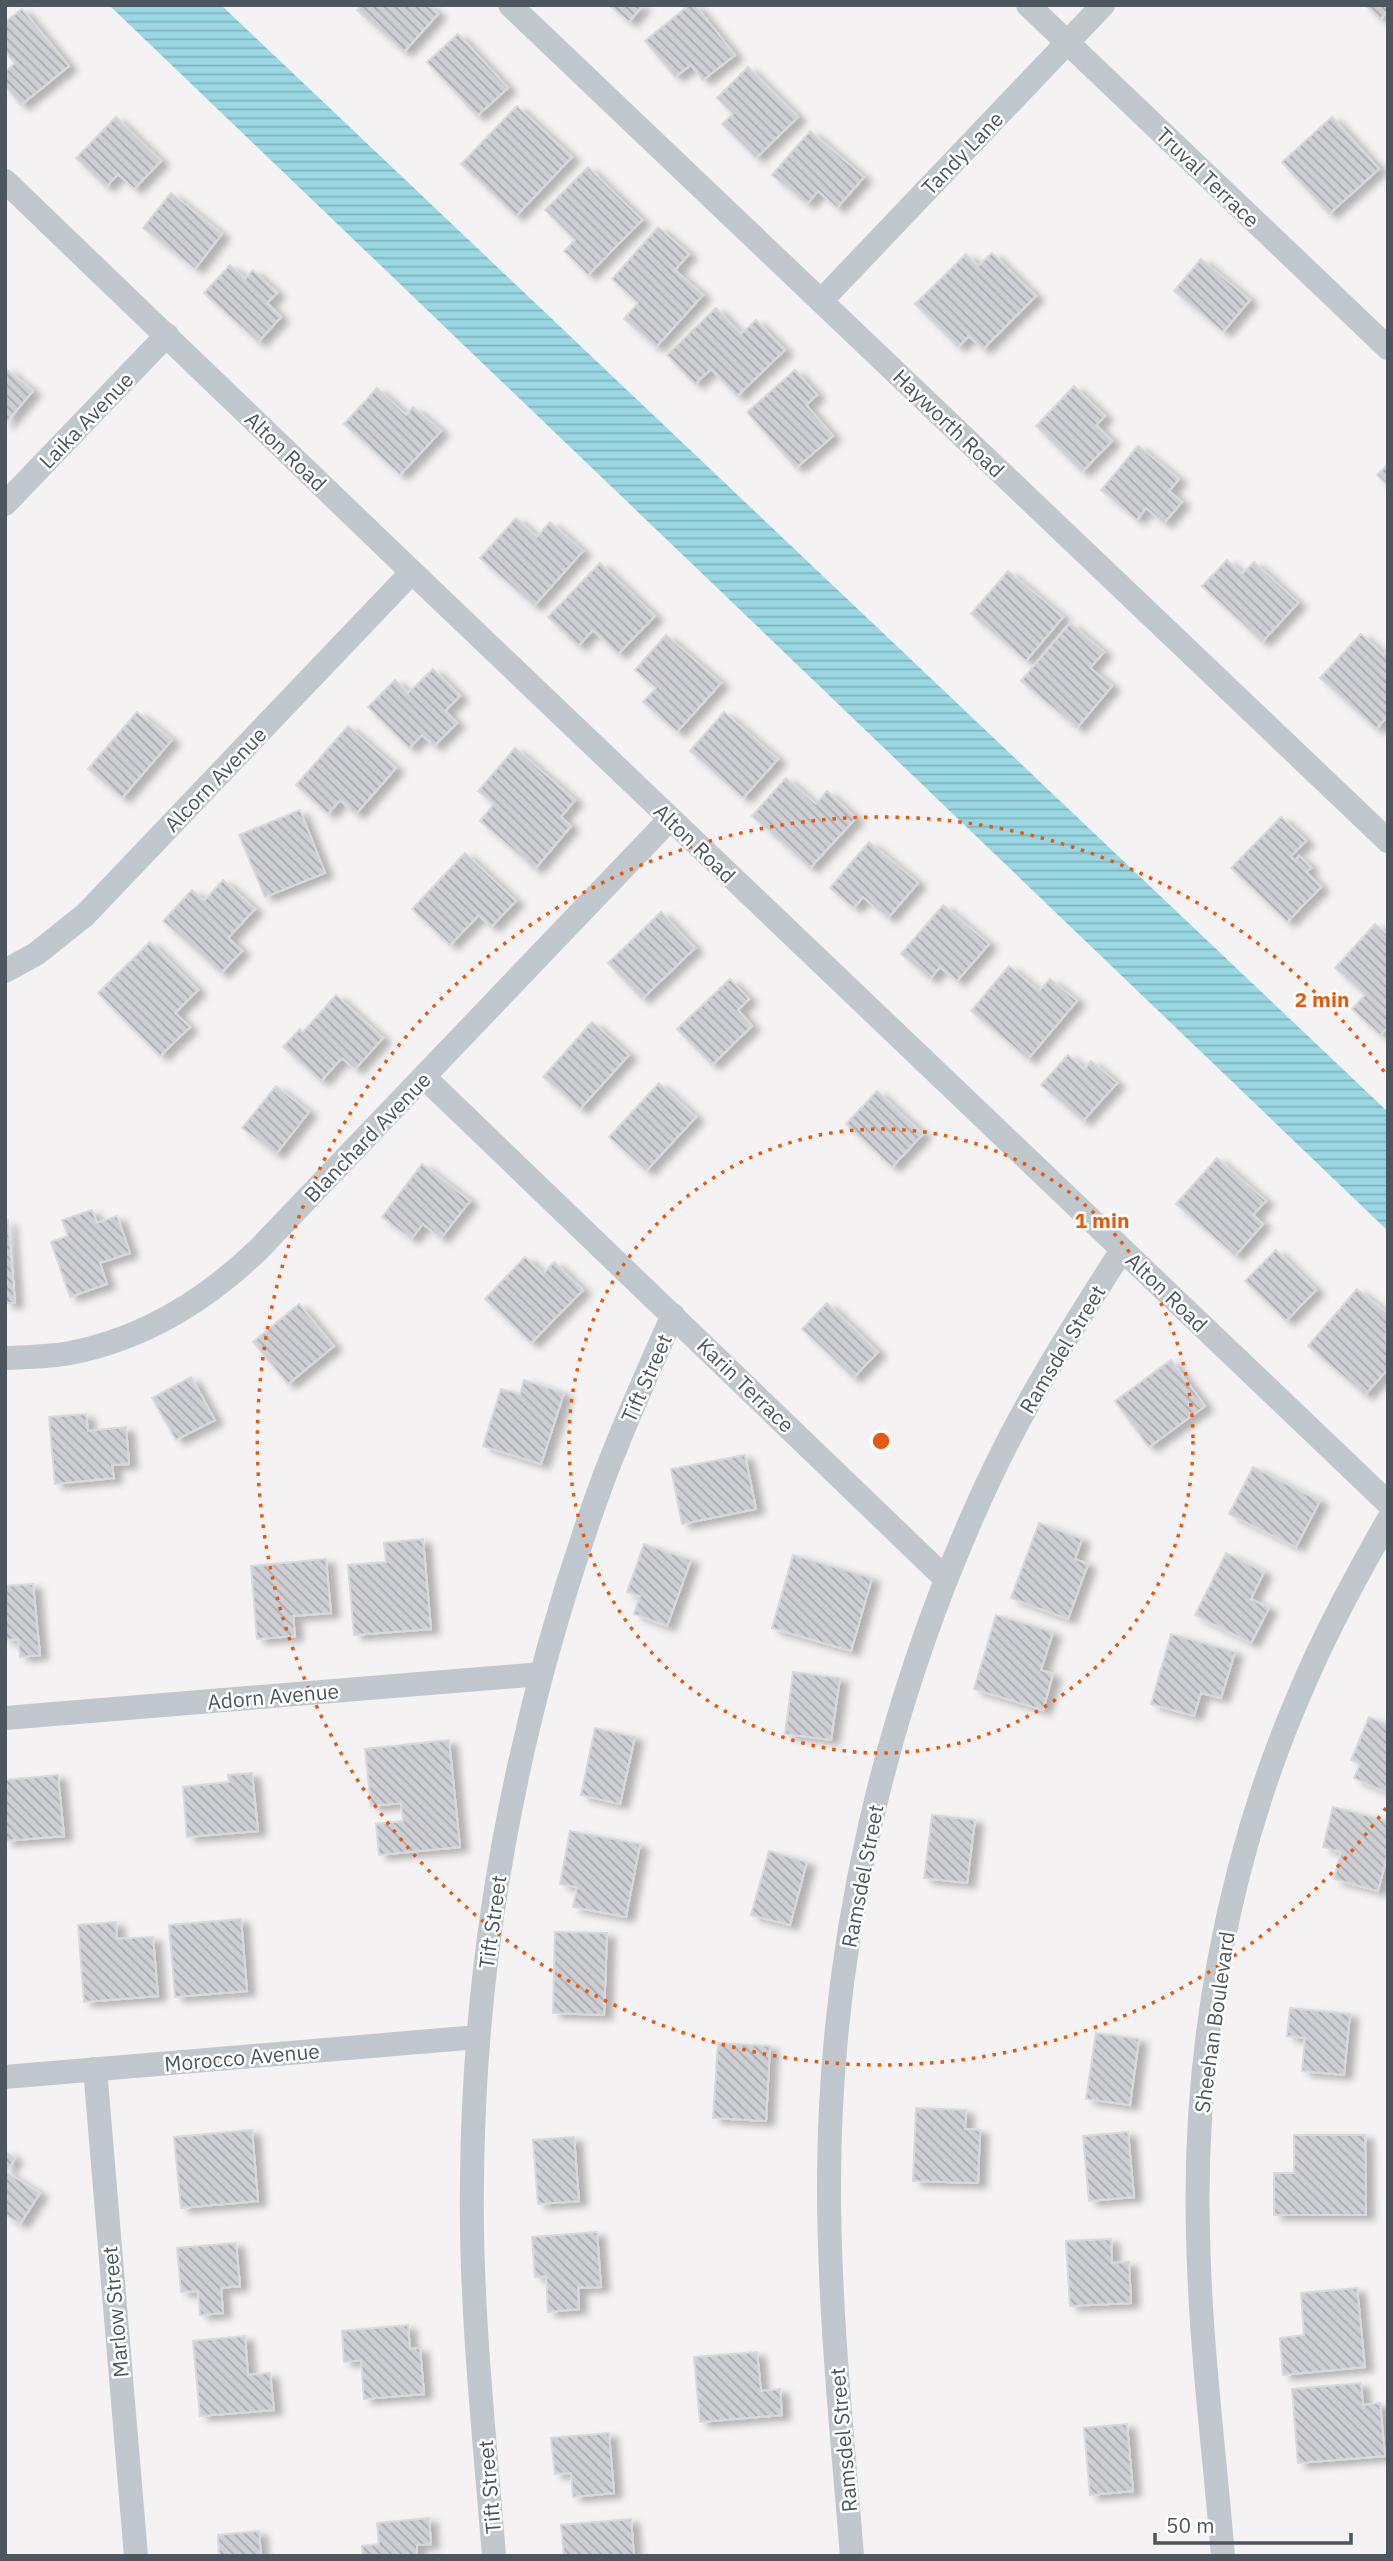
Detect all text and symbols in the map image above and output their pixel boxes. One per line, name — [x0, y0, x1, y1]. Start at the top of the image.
street label: Tandy Lane — [915, 105, 1009, 201]
street label: Truval Terrace — [1150, 121, 1266, 233]
street label: Hayworth Road — [887, 363, 1011, 483]
street label: Laika Avenue — [33, 366, 139, 474]
street label: Alton Road — [239, 405, 333, 497]
street label: Alcorn Avenue — [158, 720, 272, 838]
street label: Alton Road — [648, 797, 742, 889]
text: 2 min — [1295, 985, 1349, 1013]
street label: Blanchard Avenue — [297, 1066, 437, 1208]
text: 1 min — [1075, 1206, 1129, 1234]
street label: Alton Road — [1120, 1246, 1214, 1338]
street label: Ramsdel Street — [1013, 1280, 1111, 1418]
street label: Tift Street — [614, 1329, 678, 1427]
street label: Karin Terrace — [691, 1332, 801, 1438]
centre of rings — [869, 1429, 893, 1453]
street label: Adorn Avenue — [206, 1676, 340, 1716]
street label: Ramsdel Street — [834, 1802, 890, 1950]
street label: Tift Street — [472, 1874, 512, 1970]
street label: Sheehan Boulevard — [1187, 1930, 1241, 2114]
street label: Morocco Avenue — [163, 2036, 321, 2078]
street label: Marlow Street — [95, 2245, 135, 2379]
street label: Ramsdel Street — [823, 2367, 863, 2513]
street label: Tift Street — [471, 2439, 507, 2535]
scale bar — [1155, 2502, 1351, 2546]
text: 50 m — [1166, 2511, 1215, 2539]

